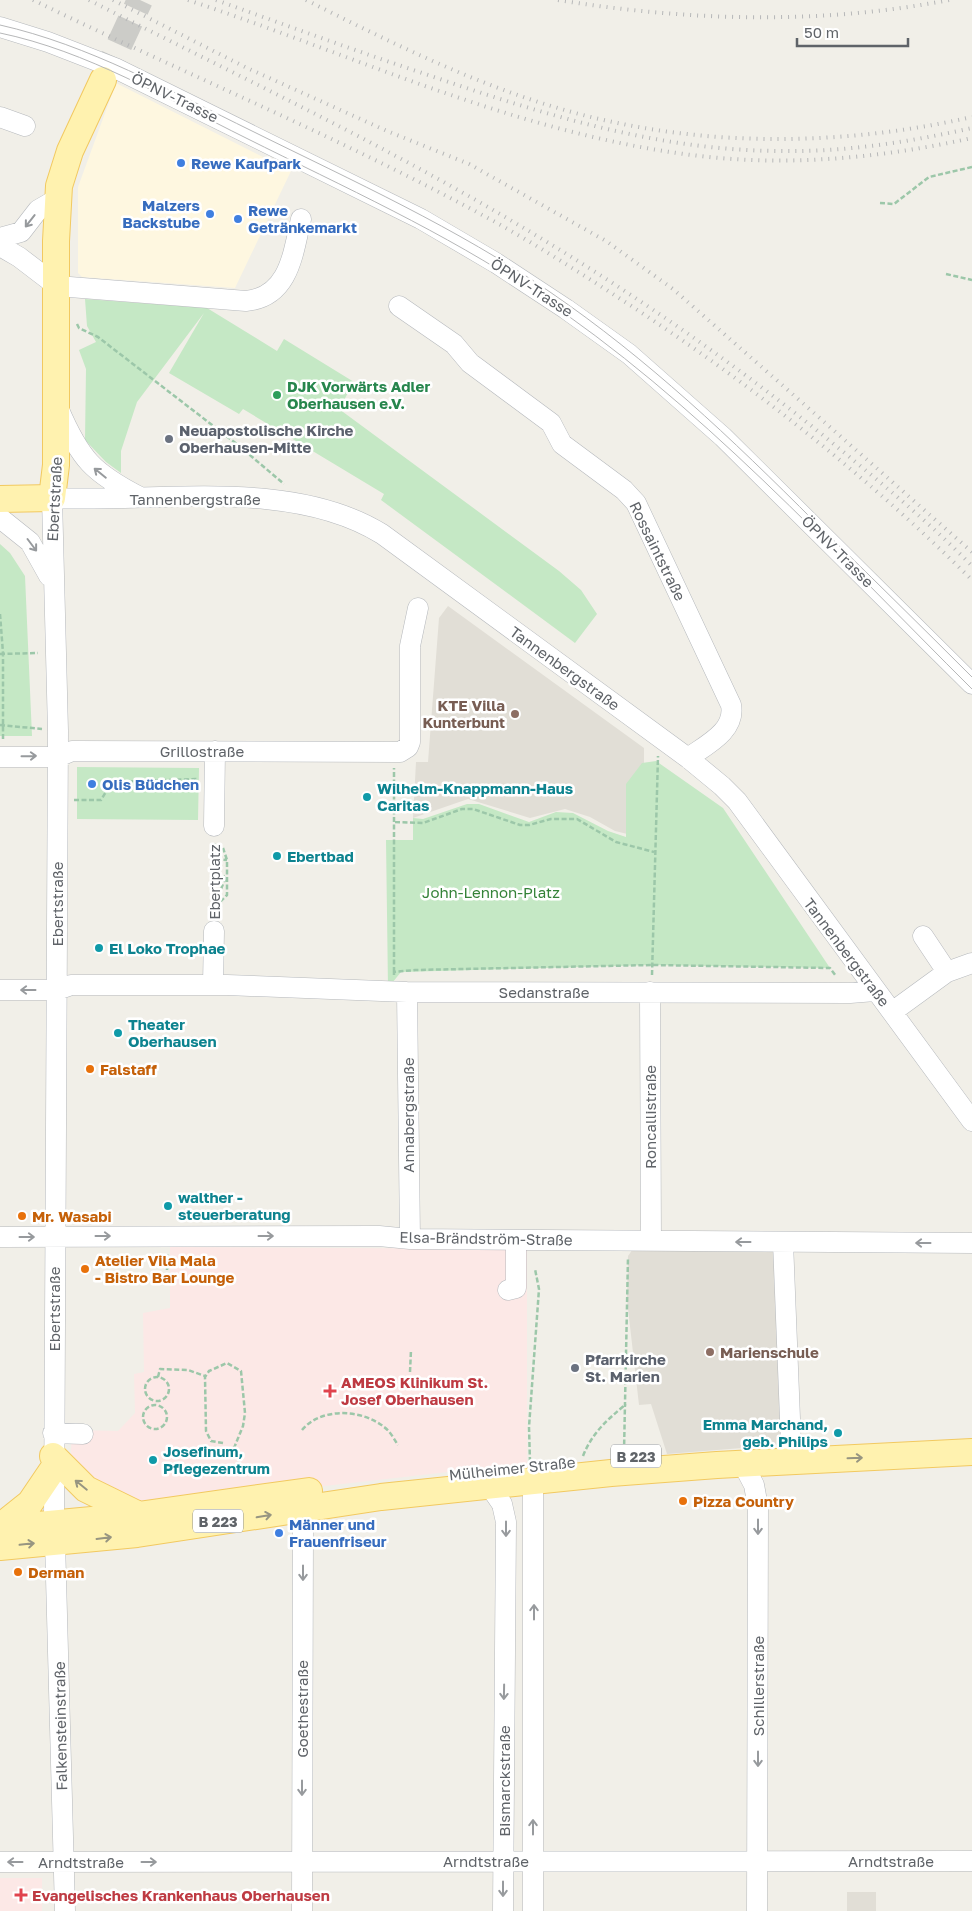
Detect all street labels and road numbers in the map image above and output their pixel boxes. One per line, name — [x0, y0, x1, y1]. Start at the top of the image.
street label: ÖPNV-Trasse — [129, 68, 222, 126]
street label: ÖPNV-Trasse — [488, 254, 577, 320]
street label: Ebertstraße — [43, 456, 65, 542]
street label: Tannenbergstraße — [129, 490, 261, 508]
street label: Rossaintstraße — [626, 498, 690, 604]
street label: ÖPNV-Trasse — [798, 511, 878, 591]
street label: Tannenbergstraße — [507, 622, 624, 714]
street label: Grillostraße — [160, 742, 245, 760]
street label: Ebertplatz — [205, 844, 223, 920]
street label: Ebertstraße — [48, 861, 66, 946]
street label: Tannenbergstraße — [800, 894, 894, 1010]
street label: Sedanstraße — [499, 983, 590, 1001]
street label: Annabergstraße — [399, 1057, 417, 1173]
street label: Roncallistraße — [641, 1065, 659, 1169]
street label: Elsa-Brändström-Straße — [399, 1227, 573, 1249]
street label: Ebertstraße — [45, 1266, 63, 1351]
road number: B 223 — [611, 1444, 661, 1468]
street label: Mülheimer Straße — [448, 1452, 576, 1484]
road number: B 223 — [193, 1510, 243, 1532]
street label: Schillerstraße — [749, 1635, 767, 1736]
street label: Goethestraße — [293, 1660, 311, 1758]
street label: Falkensteinstraße — [50, 1661, 70, 1791]
street label: Bismarckstraße — [495, 1725, 513, 1837]
street label: Arndtstraße — [443, 1852, 529, 1870]
street label: Arndtstraße — [848, 1852, 934, 1870]
street label: Arndtstraße — [38, 1853, 124, 1871]

